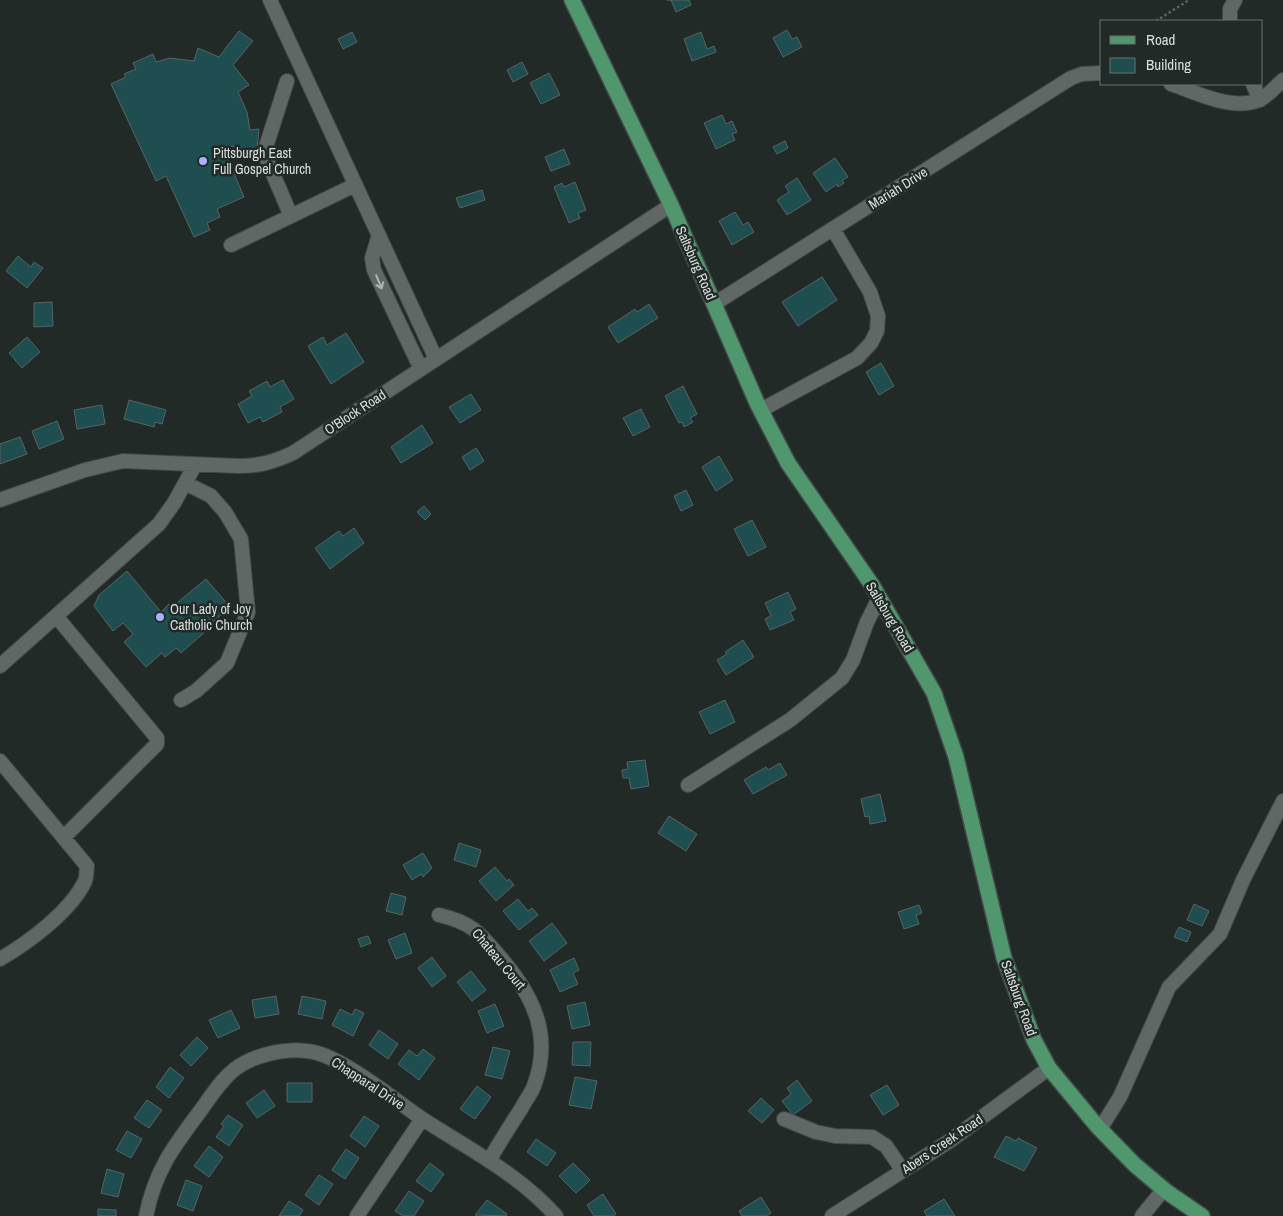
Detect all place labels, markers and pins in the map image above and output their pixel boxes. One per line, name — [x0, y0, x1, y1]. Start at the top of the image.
place label: Pittsburgh East Full Gospel Church — [213, 144, 311, 178]
marker: Pittsburgh East Full Gospel Church — [197, 155, 209, 167]
place label: Our Lady of Joy Catholic Church — [170, 600, 252, 634]
marker: Our Lady of Joy Catholic Church — [154, 611, 166, 623]

